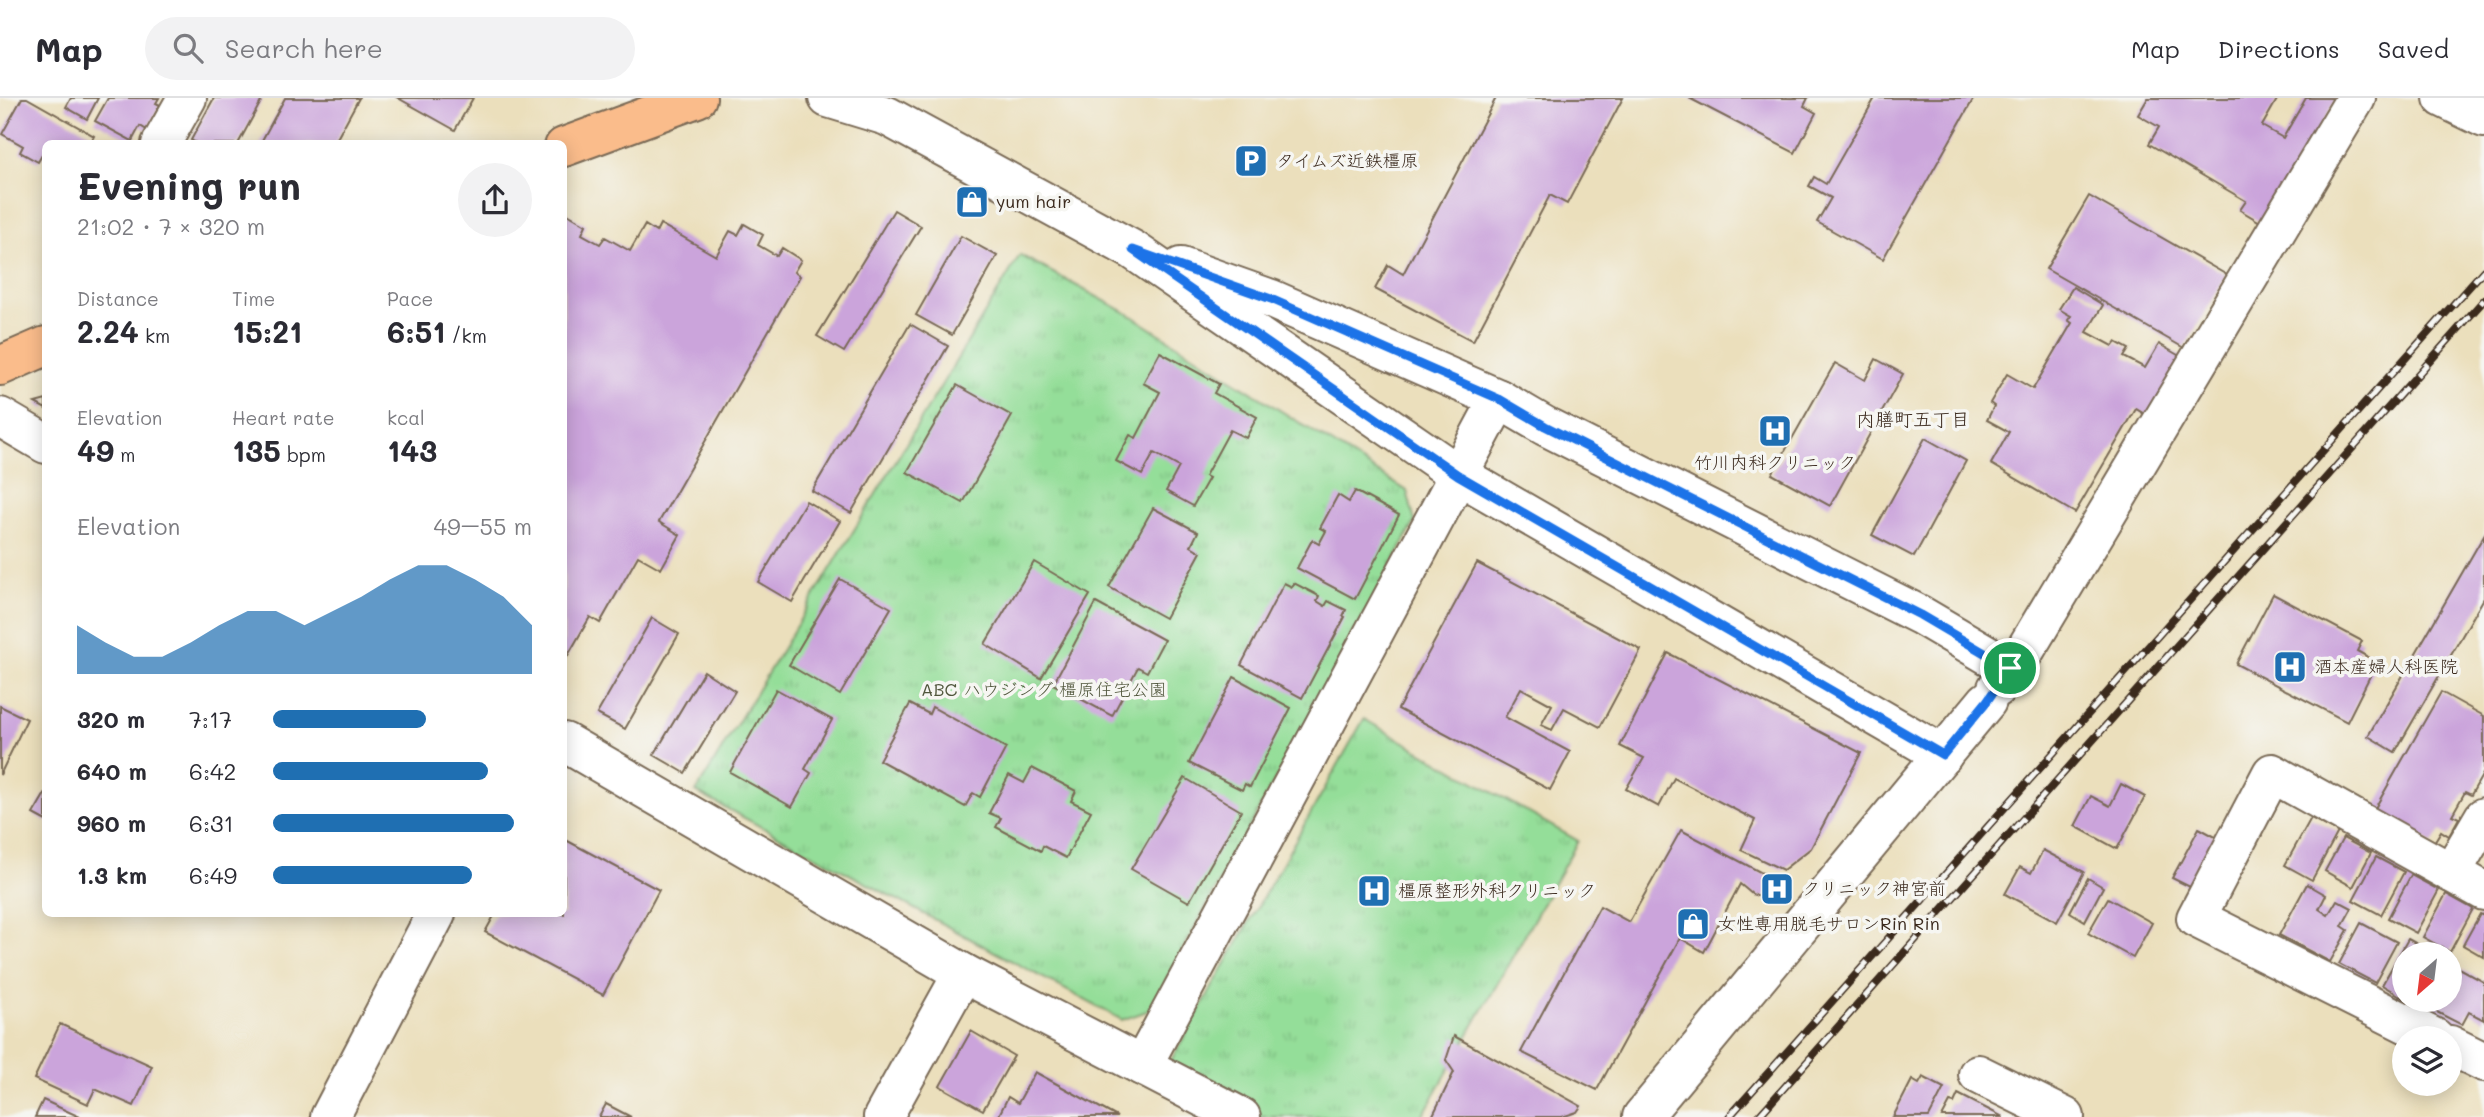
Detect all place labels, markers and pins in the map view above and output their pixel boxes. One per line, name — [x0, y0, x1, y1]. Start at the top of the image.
parking icon: タイムズ近鉄橿原 — [1232, 142, 1270, 180]
place label: タイムズ近鉄橿原 — [1276, 148, 1419, 172]
shop icon: yum hair — [953, 183, 991, 221]
place label: yum hair — [996, 189, 1071, 213]
hospital icon: 竹川内科クリニック — [1756, 412, 1794, 450]
place label: 竹川内科クリニック — [1694, 450, 1856, 474]
pin — [1980, 638, 2040, 698]
hospital icon: 酒本産婦人科医院 — [2271, 648, 2309, 686]
place label: 酒本産婦人科医院 — [2314, 654, 2458, 678]
hospital icon: クリニック神宮前 — [1758, 870, 1796, 908]
hospital icon: 橿原整形外科クリニック — [1355, 872, 1393, 910]
place label: クリニック神宮前 — [1802, 876, 1946, 900]
place label: 橿原整形外科クリニック — [1398, 878, 1596, 902]
shop icon: 女性専用脱毛サロンRin Rin — [1674, 905, 1712, 943]
place label: 女性専用脱毛サロンRin Rin — [1718, 911, 1940, 935]

